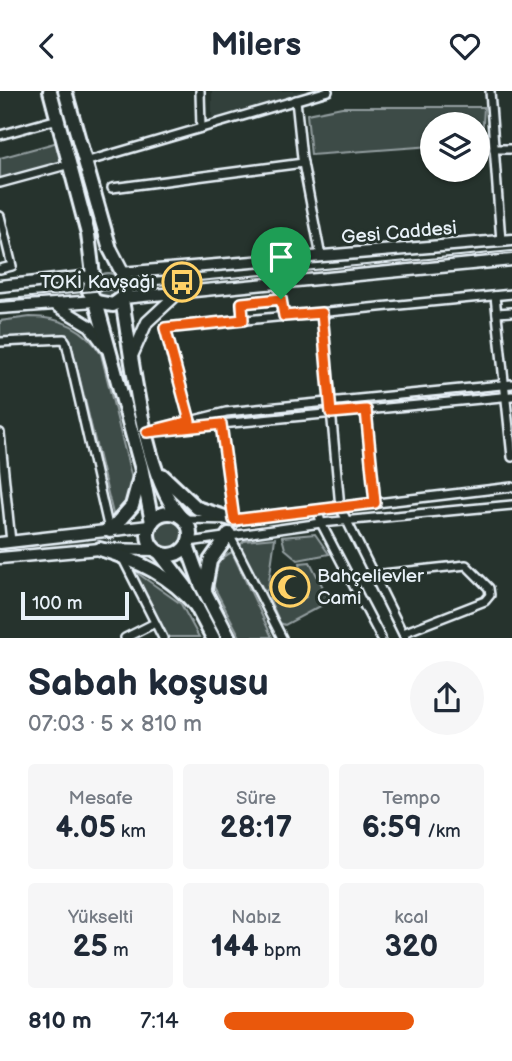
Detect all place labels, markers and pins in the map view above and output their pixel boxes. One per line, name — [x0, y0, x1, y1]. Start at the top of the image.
pin — [251, 227, 311, 299]
bus stop icon: TOKİ Kavşağı — [161, 261, 203, 303]
place label: TOKİ Kavşağı — [40, 271, 155, 294]
place label: Bahçelievler Cami — [317, 565, 425, 610]
mosque icon: Bahçelievler Cami — [269, 566, 311, 608]

